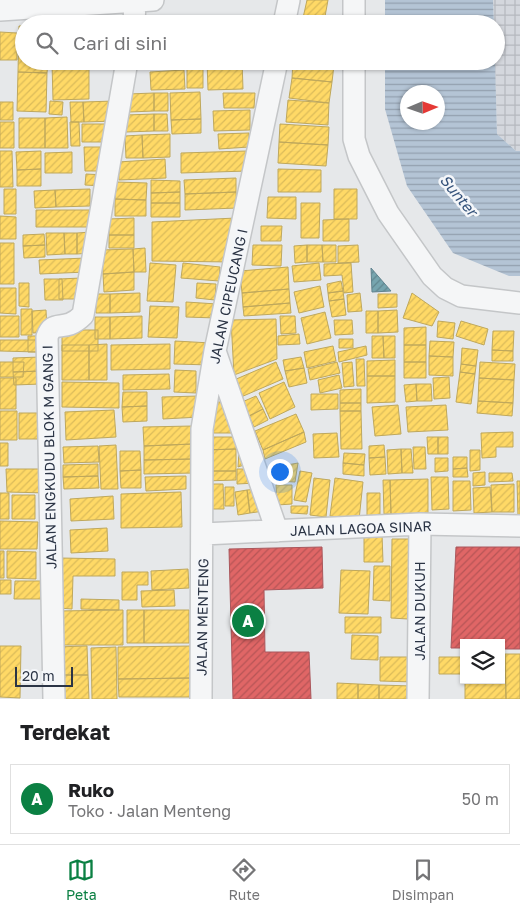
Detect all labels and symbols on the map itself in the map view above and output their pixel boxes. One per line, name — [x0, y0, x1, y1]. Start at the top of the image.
north arrow — [400, 85, 445, 130]
water label: Sunter — [437, 171, 483, 221]
street label: JALAN CIPEUCANG I — [205, 227, 251, 365]
street label: JALAN ENGKUDU BLOK M GANG I — [39, 345, 59, 569]
your location — [267, 459, 293, 485]
street label: JALAN LAGOA SINAR — [290, 517, 432, 539]
street label: JALAN MENTENG — [192, 558, 212, 676]
street label: JALAN DUKUH — [411, 561, 428, 661]
pin: A — [232, 602, 264, 640]
scale bar — [15, 664, 72, 687]

